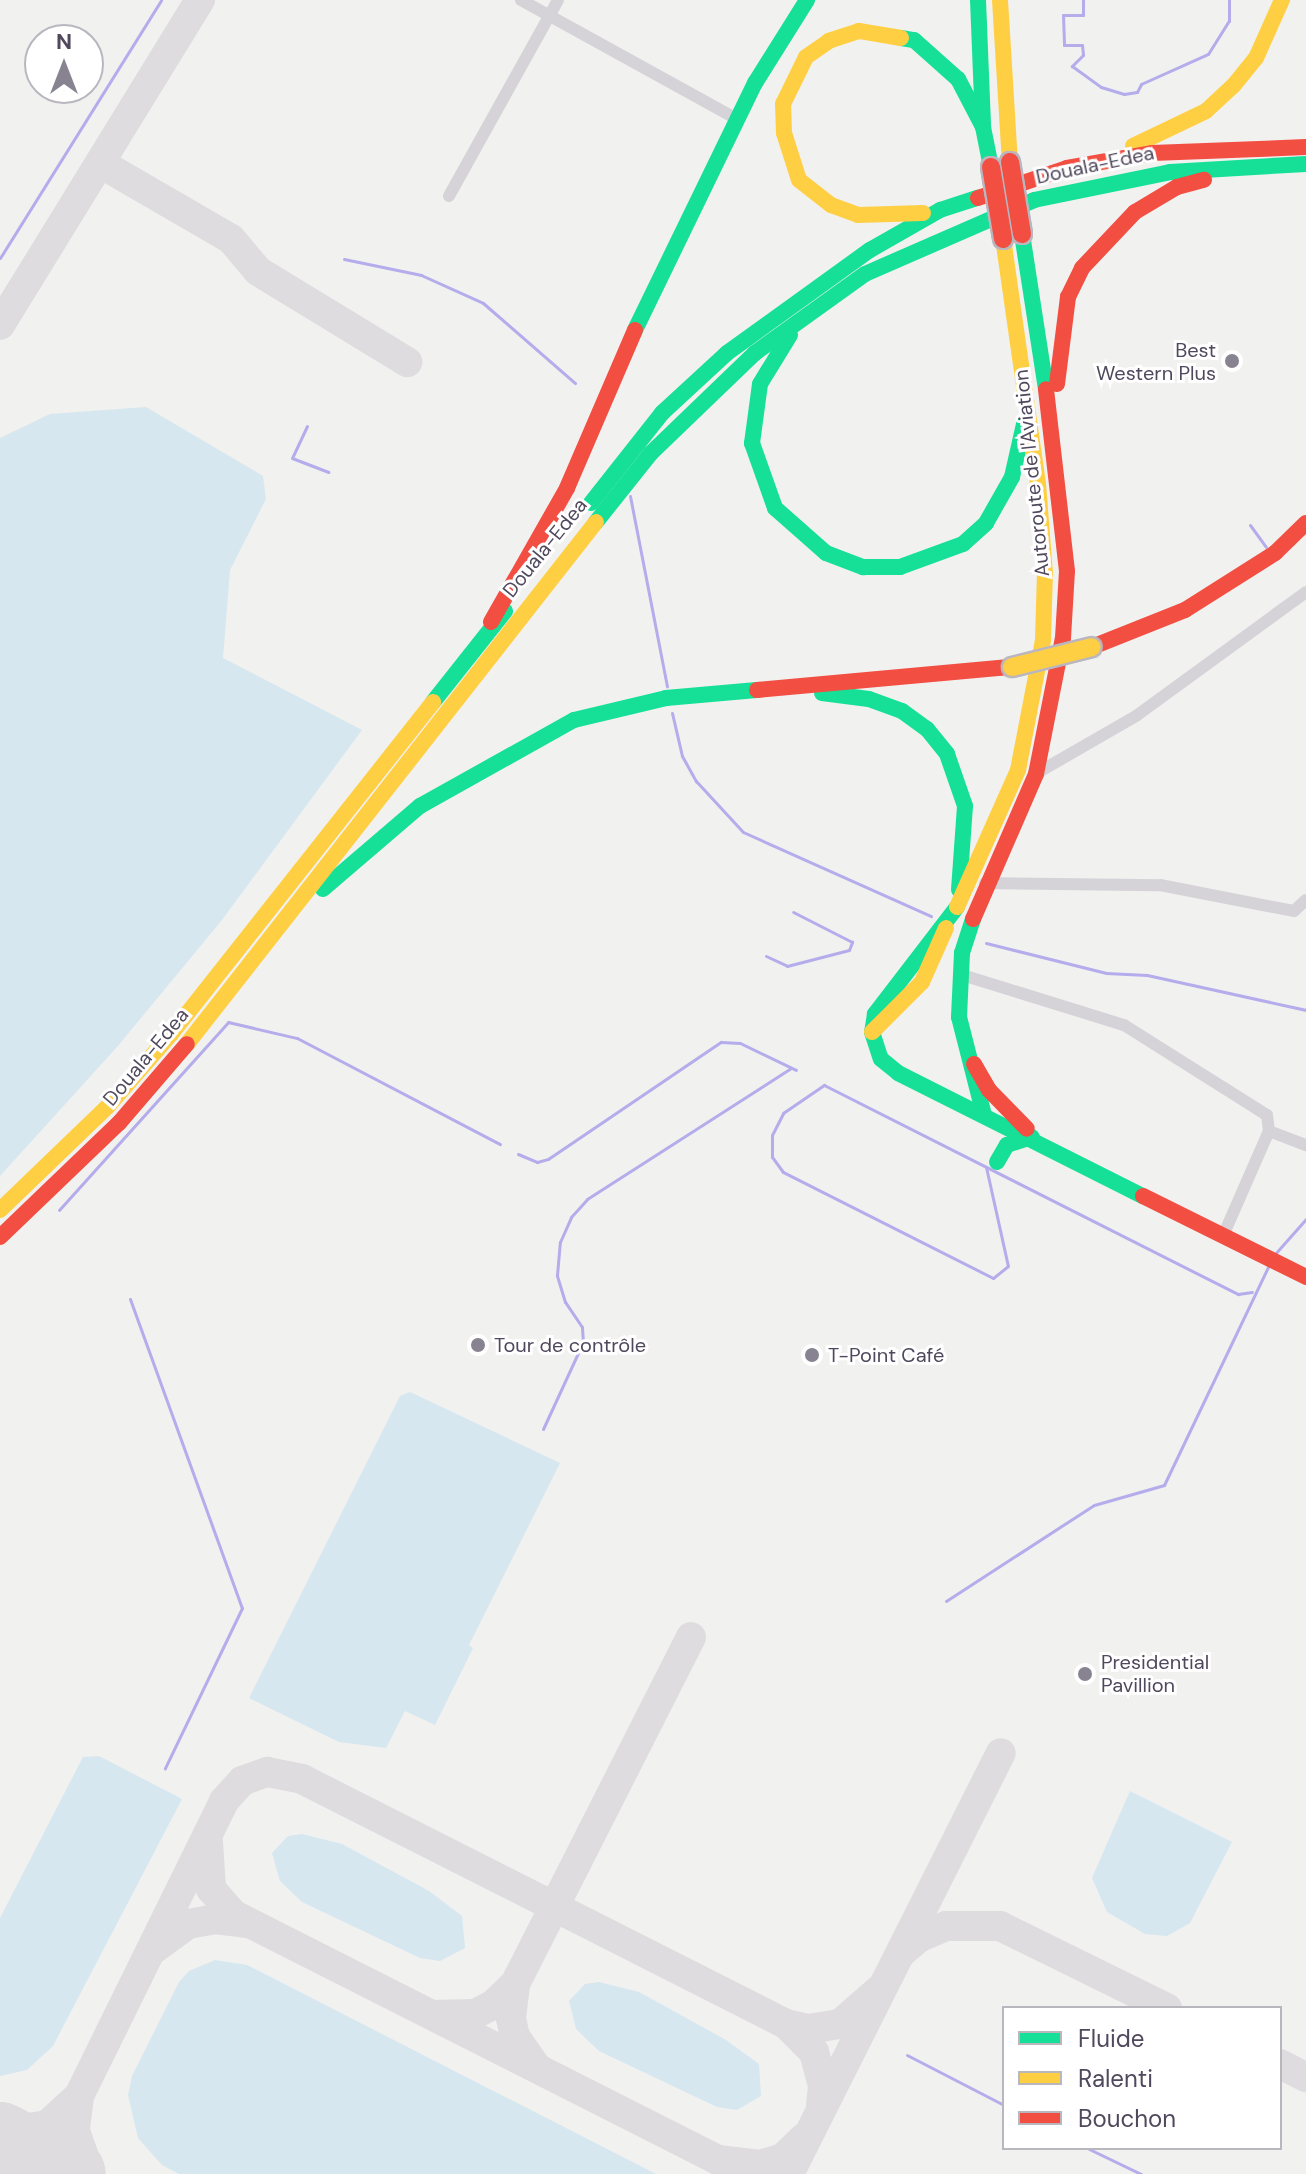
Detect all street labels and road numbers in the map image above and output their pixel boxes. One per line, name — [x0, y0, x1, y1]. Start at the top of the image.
street label: Douala-Edea — [1034, 141, 1156, 189]
street label: Autoroute de l'Aviation — [1009, 368, 1055, 578]
street label: Douala-Edea — [498, 494, 592, 602]
street label: Douala-Edea — [98, 1003, 194, 1111]

